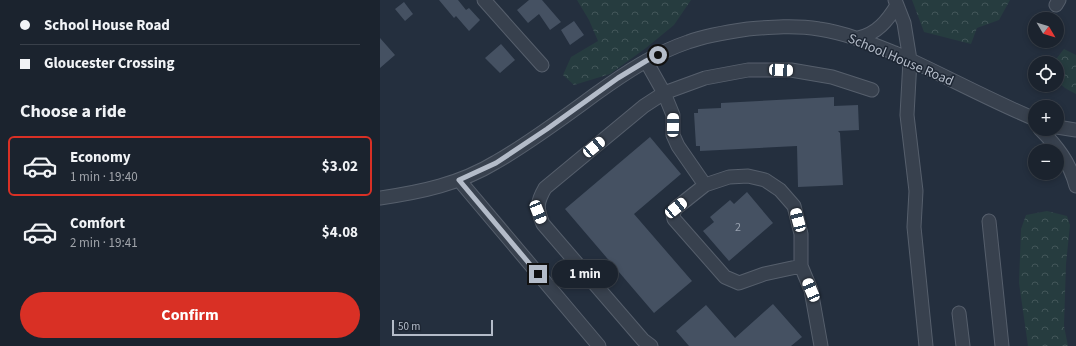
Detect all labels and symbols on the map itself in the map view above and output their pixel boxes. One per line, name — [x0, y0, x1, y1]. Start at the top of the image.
north arrow — [1028, 12, 1064, 48]
street label: School House Road — [845, 29, 957, 91]
route start — [649, 46, 667, 64]
car — [769, 63, 793, 77]
car — [667, 113, 679, 137]
car — [581, 135, 607, 159]
car — [663, 196, 689, 220]
car — [528, 199, 548, 225]
car — [789, 207, 807, 233]
house number: 2 — [735, 219, 741, 236]
callout: 1 min — [552, 260, 618, 288]
route end — [529, 265, 547, 283]
car — [801, 277, 821, 303]
scale bar — [392, 318, 493, 337]

